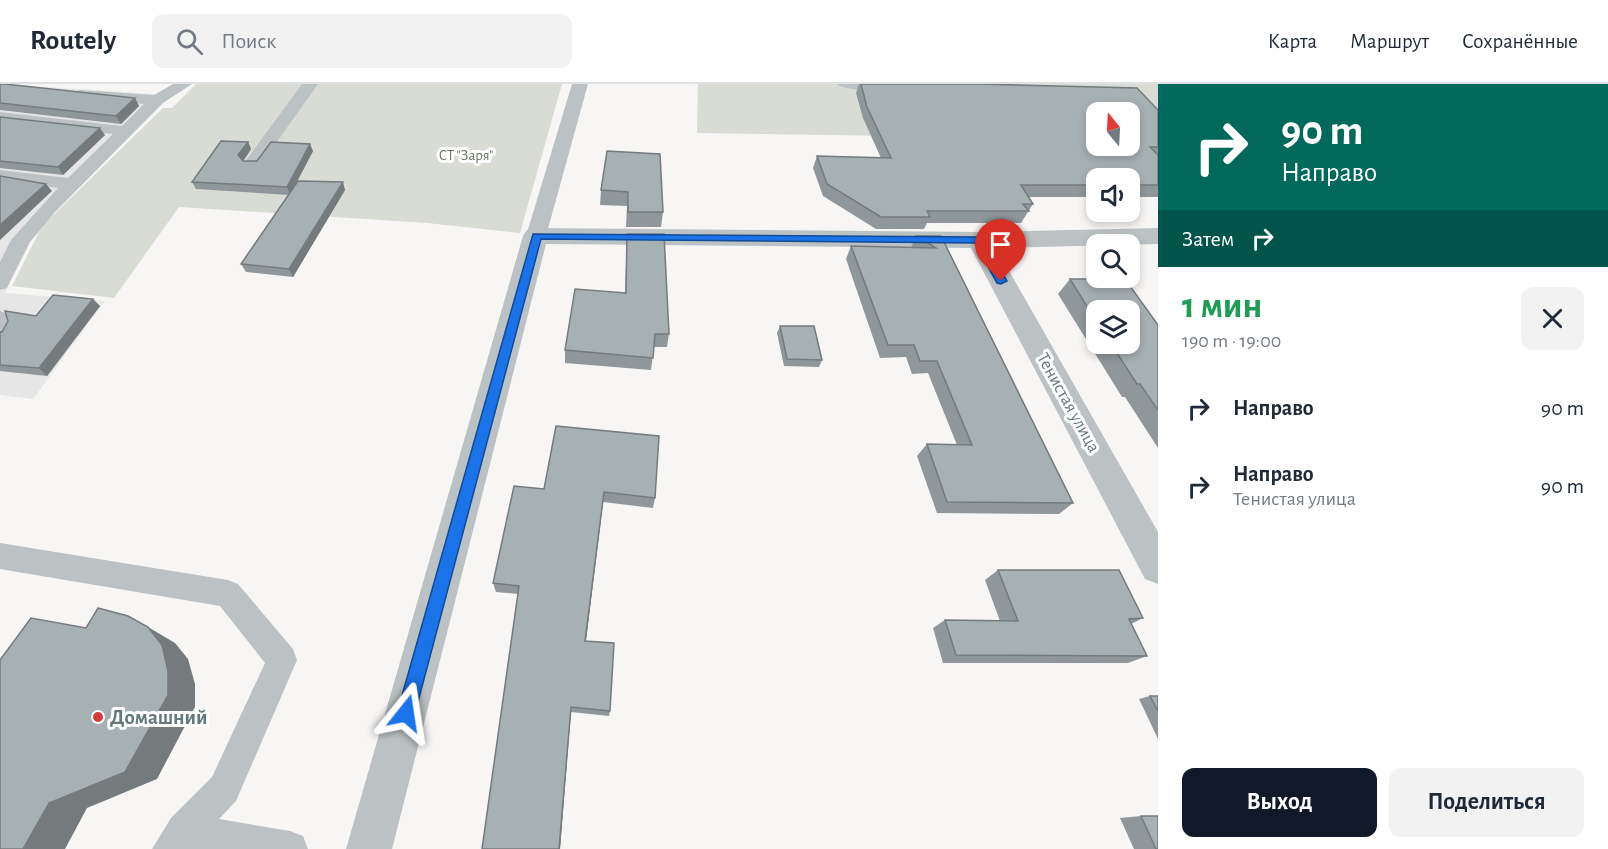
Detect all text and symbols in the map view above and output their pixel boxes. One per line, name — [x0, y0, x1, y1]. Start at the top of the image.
search box — [152, 14, 572, 68]
icon: search — [173, 25, 206, 58]
text: Routely — [30, 27, 116, 55]
text: Поиск — [221, 30, 276, 52]
text: Карта — [1268, 31, 1317, 52]
text: Маршрут — [1350, 31, 1429, 52]
text: Сохранённые — [1462, 31, 1578, 52]
north arrow — [1086, 102, 1140, 156]
map controls — [1086, 102, 1140, 354]
icon: right — [1182, 108, 1260, 186]
text: 90 m — [1281, 110, 1363, 152]
park label: СТ "Заря" — [439, 148, 493, 163]
text: Направо — [1281, 159, 1377, 186]
button: sound — [1086, 168, 1140, 222]
pin — [975, 219, 1026, 281]
icon: right — [1246, 222, 1279, 255]
icon: arrive — [984, 228, 1017, 261]
text: Затем — [1182, 228, 1234, 250]
button: search — [1086, 234, 1140, 288]
button: close — [1521, 287, 1584, 350]
text: 1 мин — [1182, 288, 1262, 324]
button: layers — [1086, 300, 1140, 354]
text: 190 m · 19:00 — [1182, 331, 1281, 351]
street label: Тенистая улица — [1033, 350, 1103, 456]
icon: right — [1182, 392, 1215, 425]
text: Направо — [1233, 397, 1314, 419]
text: 90 m — [1541, 397, 1584, 419]
text: Направо — [1233, 463, 1314, 485]
icon: right — [1182, 470, 1215, 503]
text: 90 m — [1541, 475, 1584, 497]
text: Тенистая улица — [1233, 489, 1356, 509]
position arrow — [374, 681, 438, 745]
place label: Домашний — [110, 707, 207, 728]
marker: Домашний — [91, 710, 105, 724]
button: Выход — [1182, 768, 1377, 837]
button: Поделиться — [1389, 768, 1584, 837]

